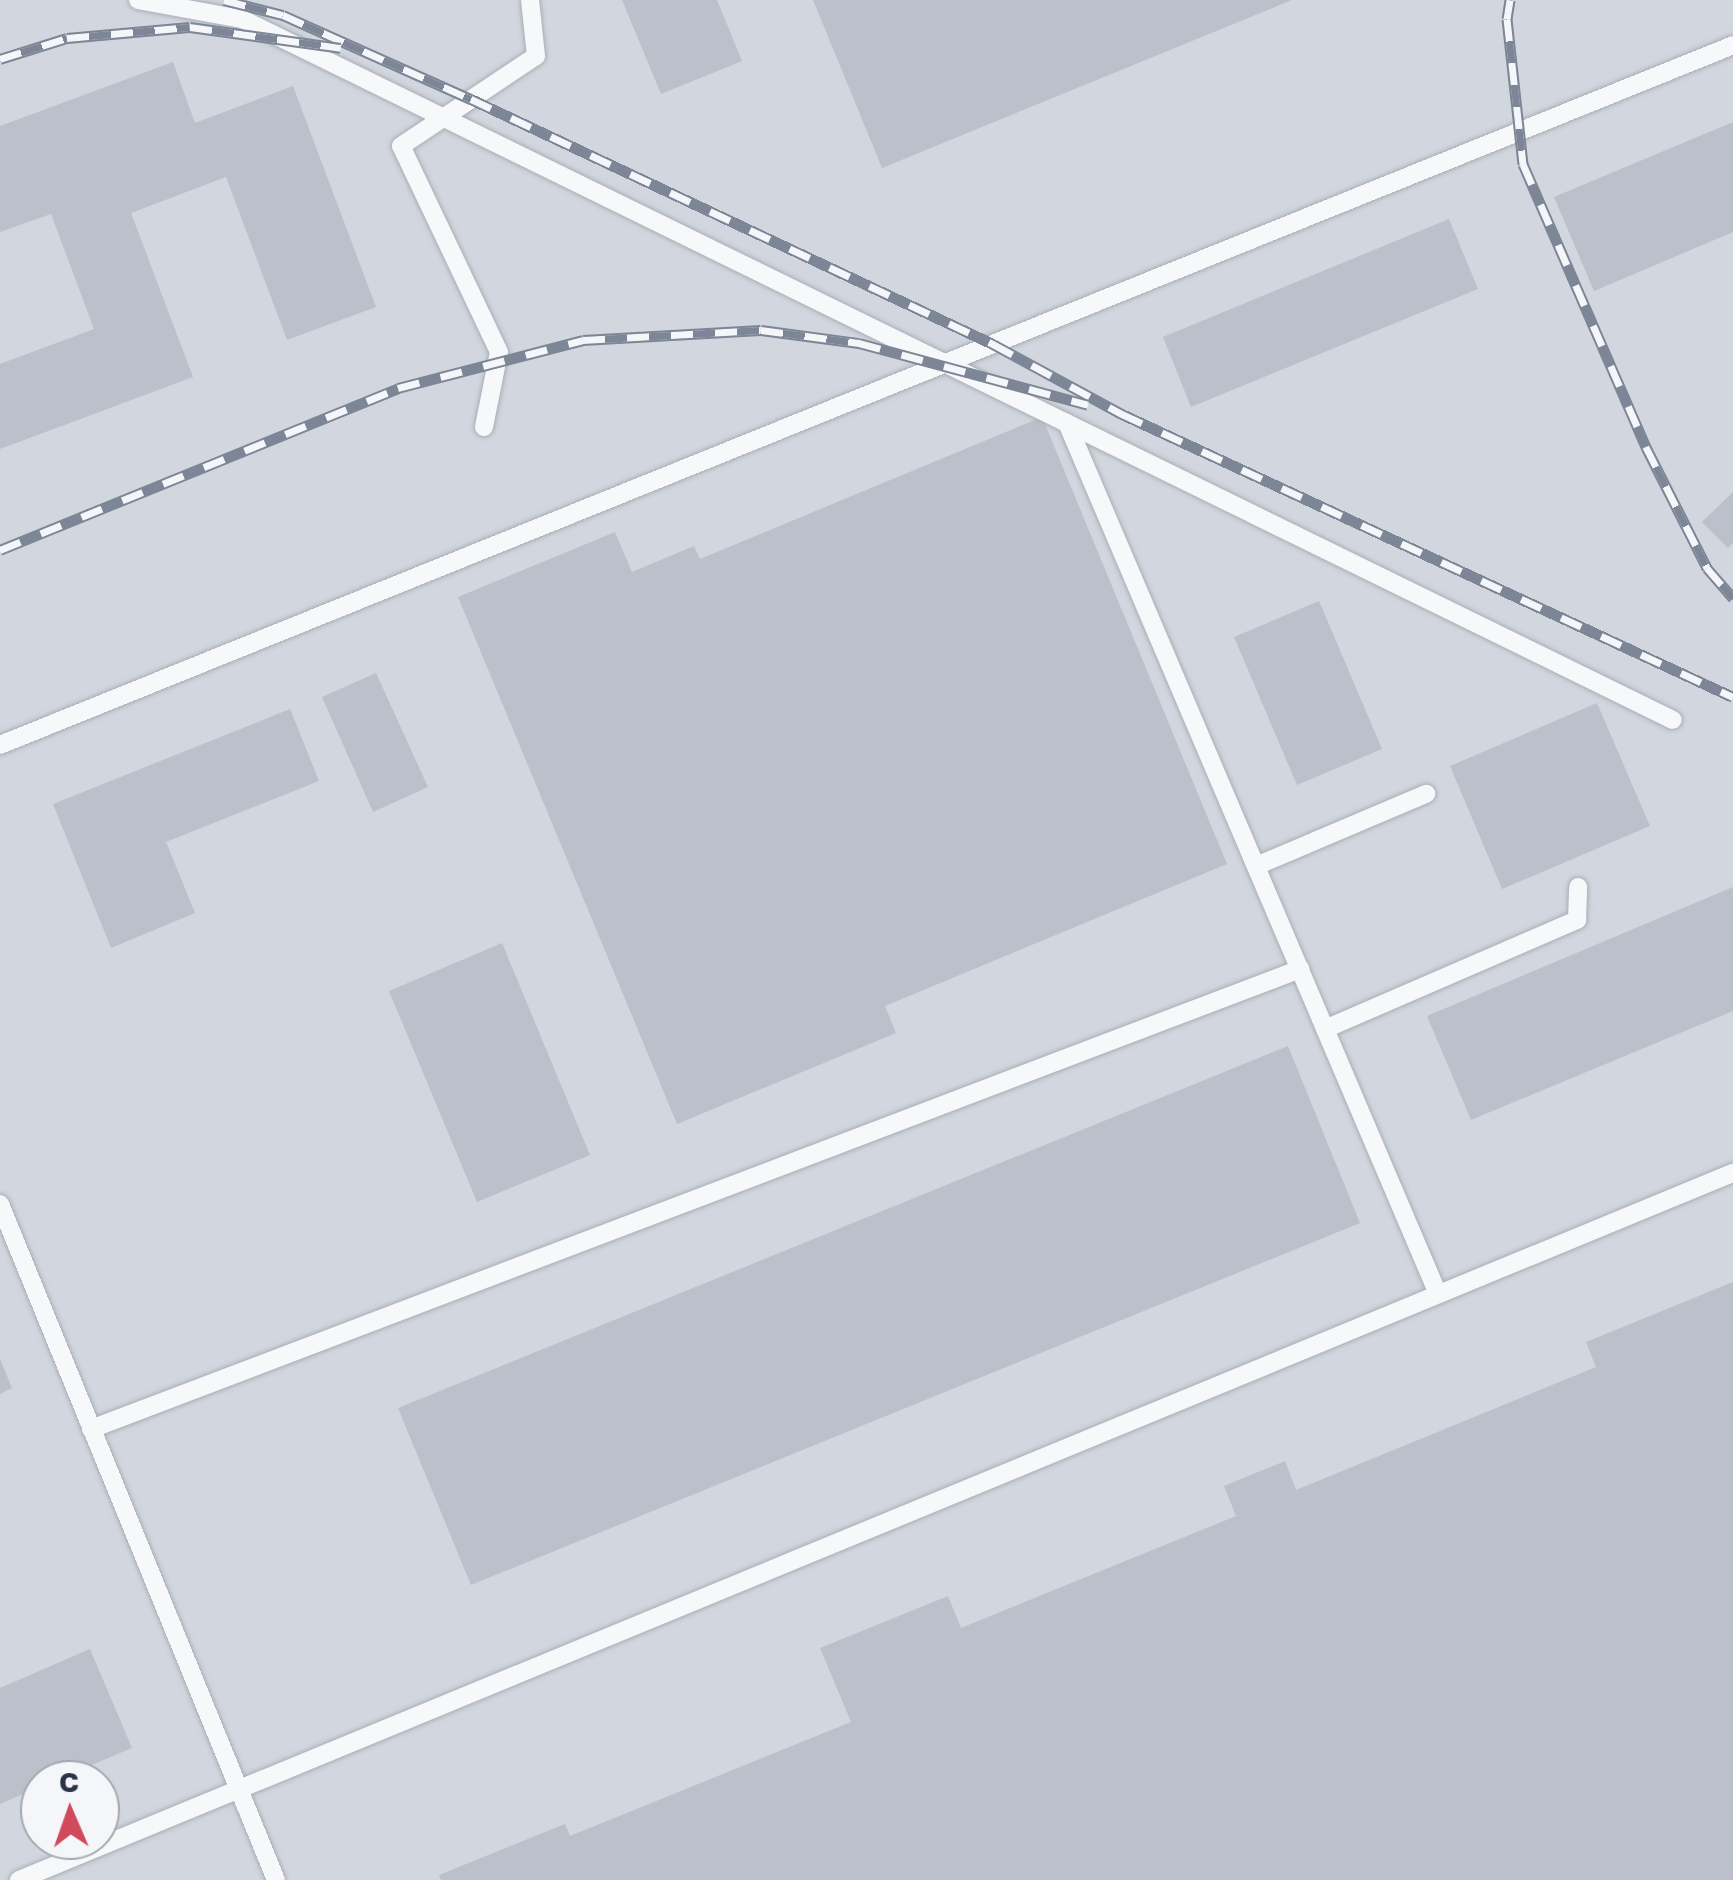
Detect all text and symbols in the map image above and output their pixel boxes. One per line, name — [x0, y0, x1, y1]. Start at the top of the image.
north arrow — [20, 1760, 120, 1860]
text: С — [58, 1765, 80, 1798]

